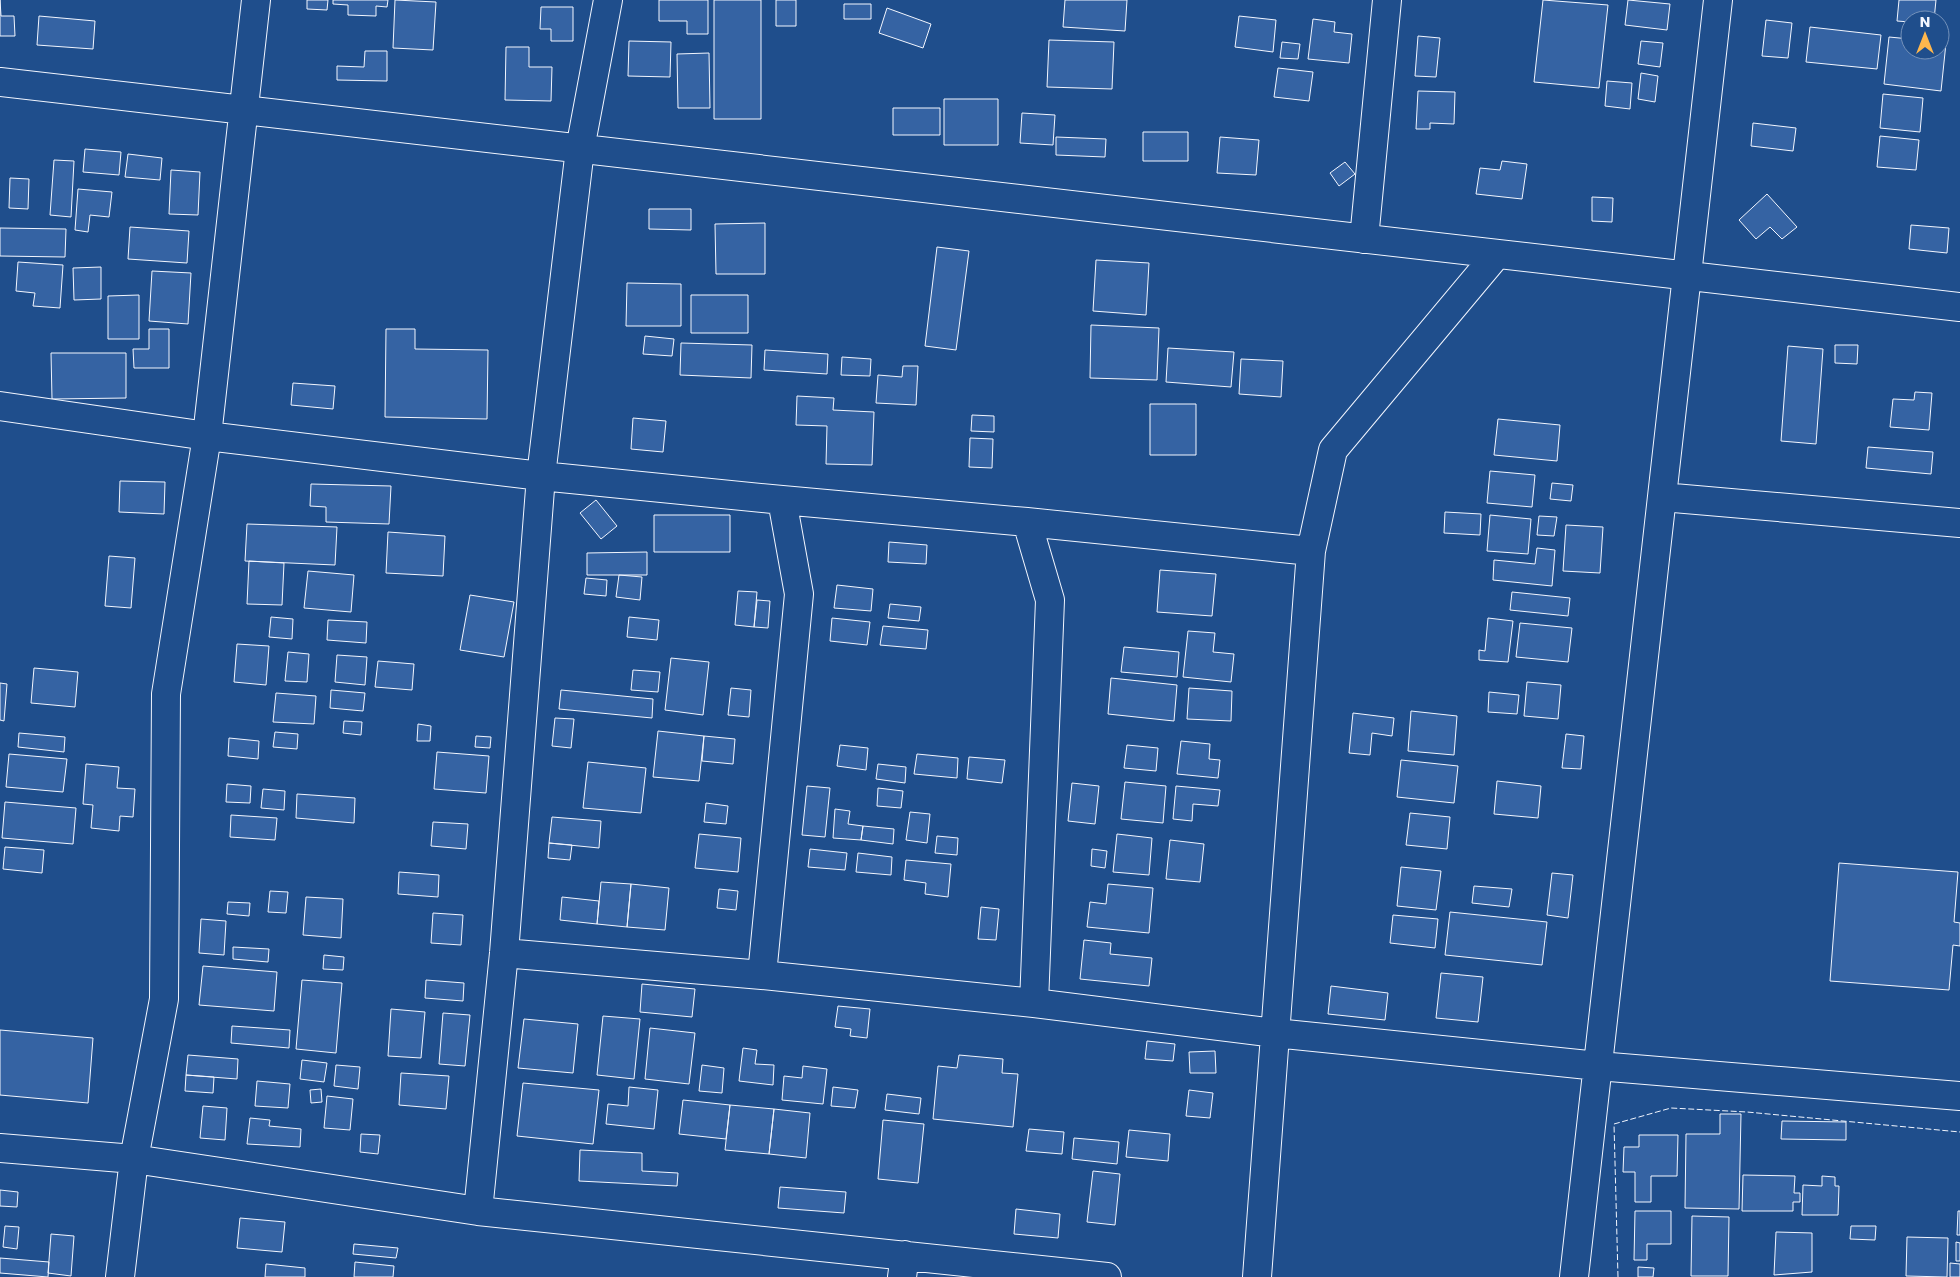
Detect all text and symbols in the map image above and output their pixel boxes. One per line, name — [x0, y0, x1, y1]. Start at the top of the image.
north arrow — [1900, 10, 1950, 60]
text: N — [1920, 12, 1930, 32]

